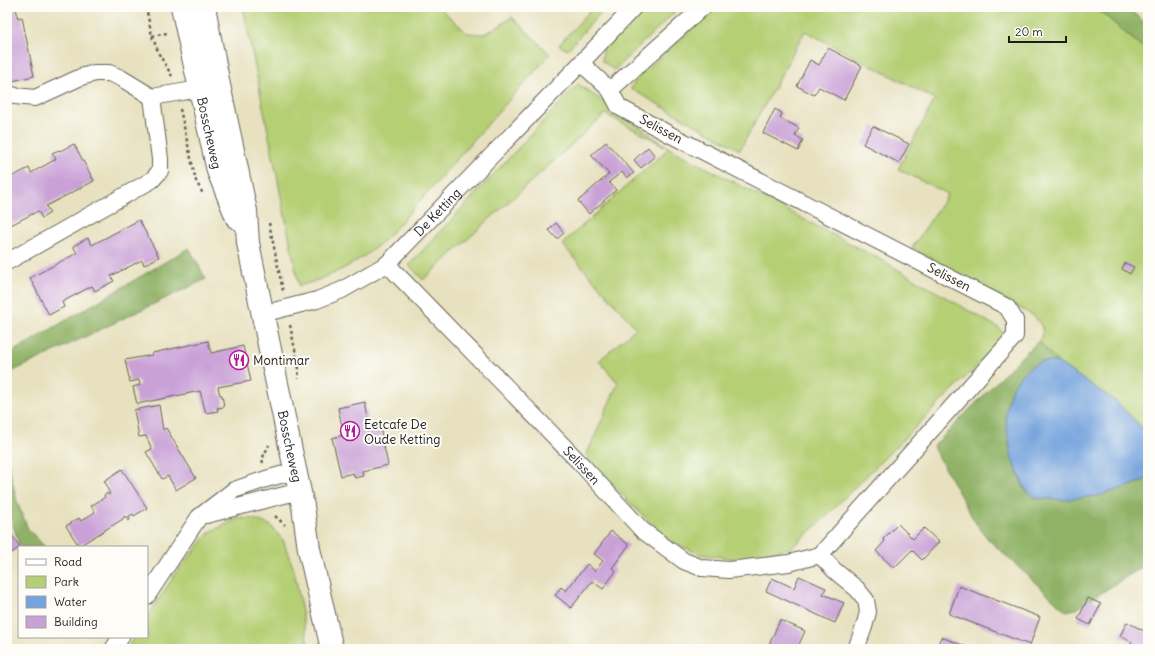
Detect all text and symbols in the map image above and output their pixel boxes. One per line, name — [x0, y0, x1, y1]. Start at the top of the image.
scale bar — [1009, 18, 1066, 44]
text: 20 m — [1015, 24, 1043, 39]
street label: Bosscheweg — [193, 95, 226, 171]
street label: Selissen — [637, 111, 686, 148]
street label: De Ketting — [410, 184, 464, 240]
street label: Selissen — [924, 259, 974, 295]
restaurant icon: Montimar — [228, 349, 250, 371]
place label: Montimar — [253, 352, 310, 369]
street label: Bosscheweg — [274, 409, 306, 484]
place label: Eetcafe De Oude Ketting — [364, 416, 440, 448]
restaurant icon: Eetcafe De Oude Ketting — [339, 420, 361, 442]
street label: Selissen — [560, 442, 604, 488]
legend — [18, 546, 148, 638]
text: Road — [54, 554, 82, 569]
text: Park — [54, 574, 79, 589]
text: Water — [54, 594, 87, 609]
text: Building — [54, 614, 98, 629]

